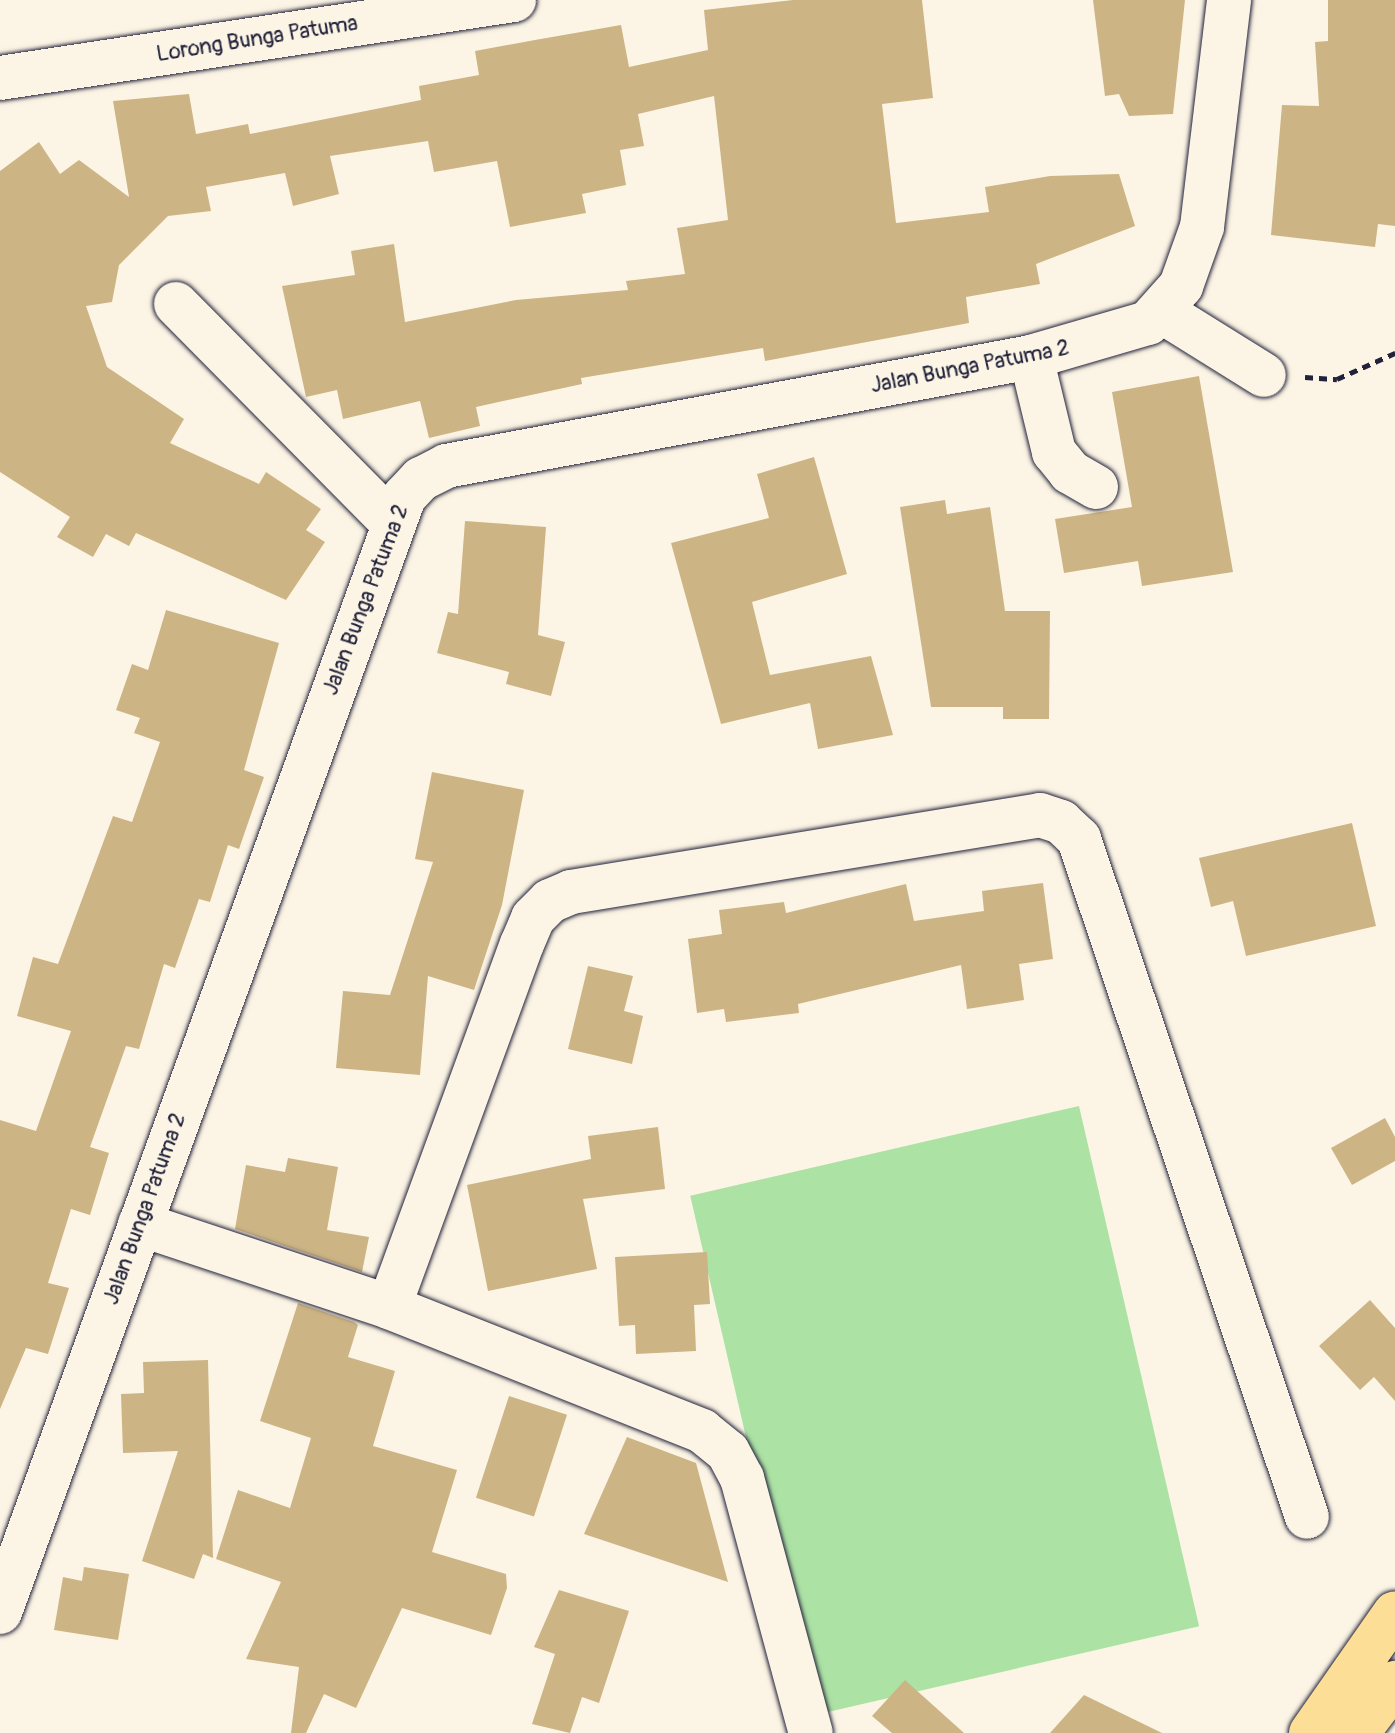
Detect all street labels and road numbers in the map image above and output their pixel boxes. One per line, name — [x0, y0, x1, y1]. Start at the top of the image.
street label: Lorong Bunga Patuma — [154, 10, 360, 68]
street label: Jalan Bunga Patuma 2 — [868, 335, 1072, 399]
street label: Jalan Bunga Patuma 2 — [318, 501, 414, 699]
street label: Jalan Bunga Patuma 2 — [98, 1110, 192, 1308]

